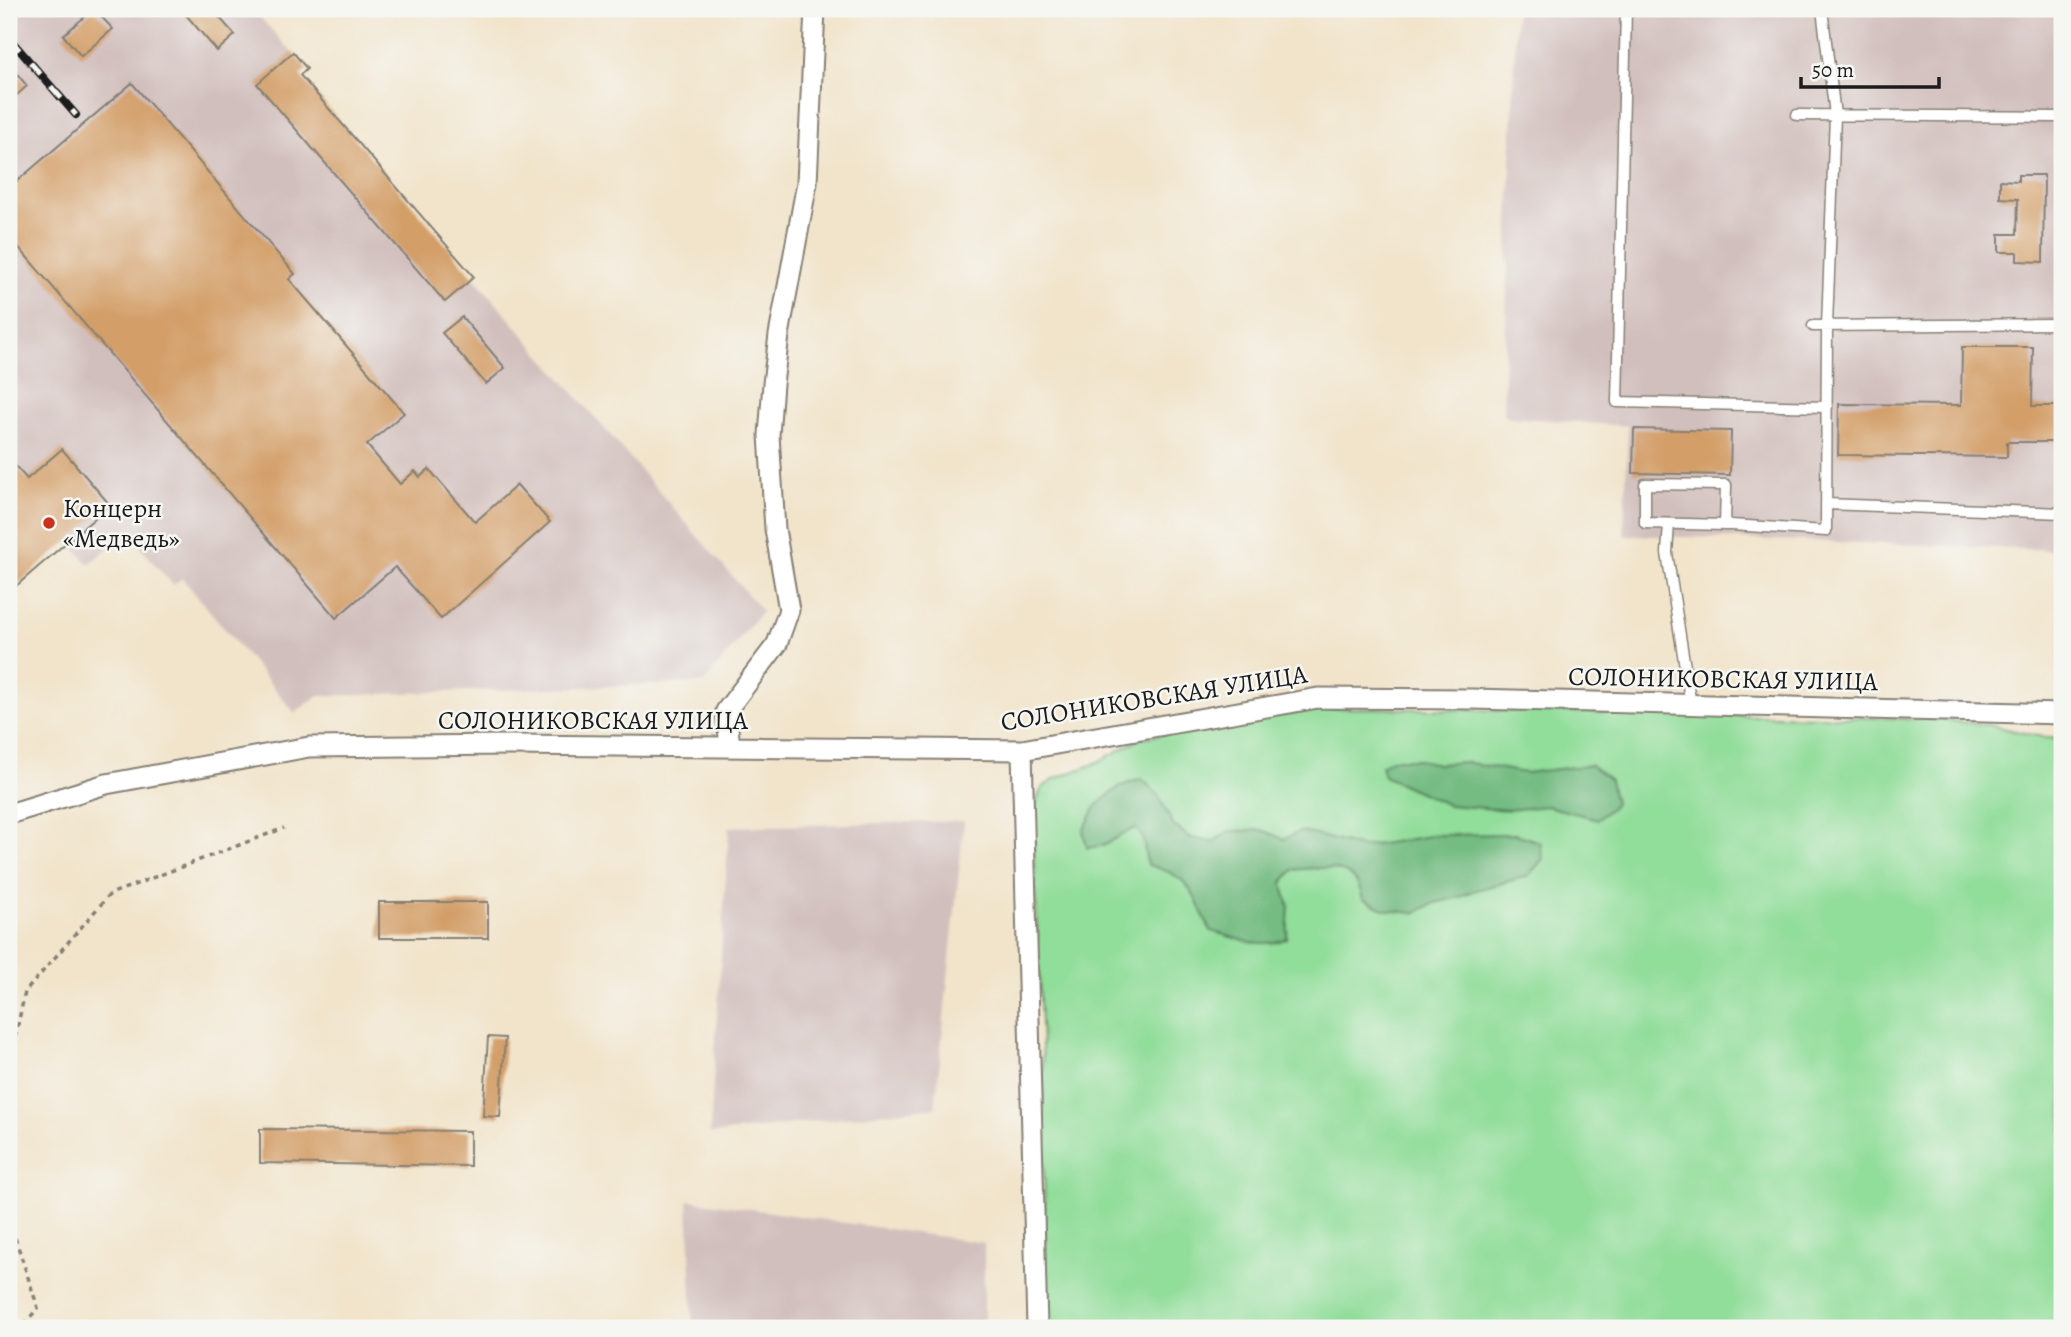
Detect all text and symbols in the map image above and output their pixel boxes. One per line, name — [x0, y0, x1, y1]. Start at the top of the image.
scale bar — [1801, 46, 1940, 90]
text: 50 m — [1812, 56, 1854, 84]
place label: Концерн «Медведь» — [63, 491, 180, 556]
marker: Концерн «Медведь» — [41, 515, 57, 531]
street label: СОЛОНИКОВСКАЯ УЛИЦА — [998, 656, 1311, 740]
street label: СОЛОНИКОВСКАЯ УЛИЦА — [1568, 659, 1879, 699]
street label: СОЛОНИКОВСКАЯ УЛИЦА — [438, 703, 749, 738]

